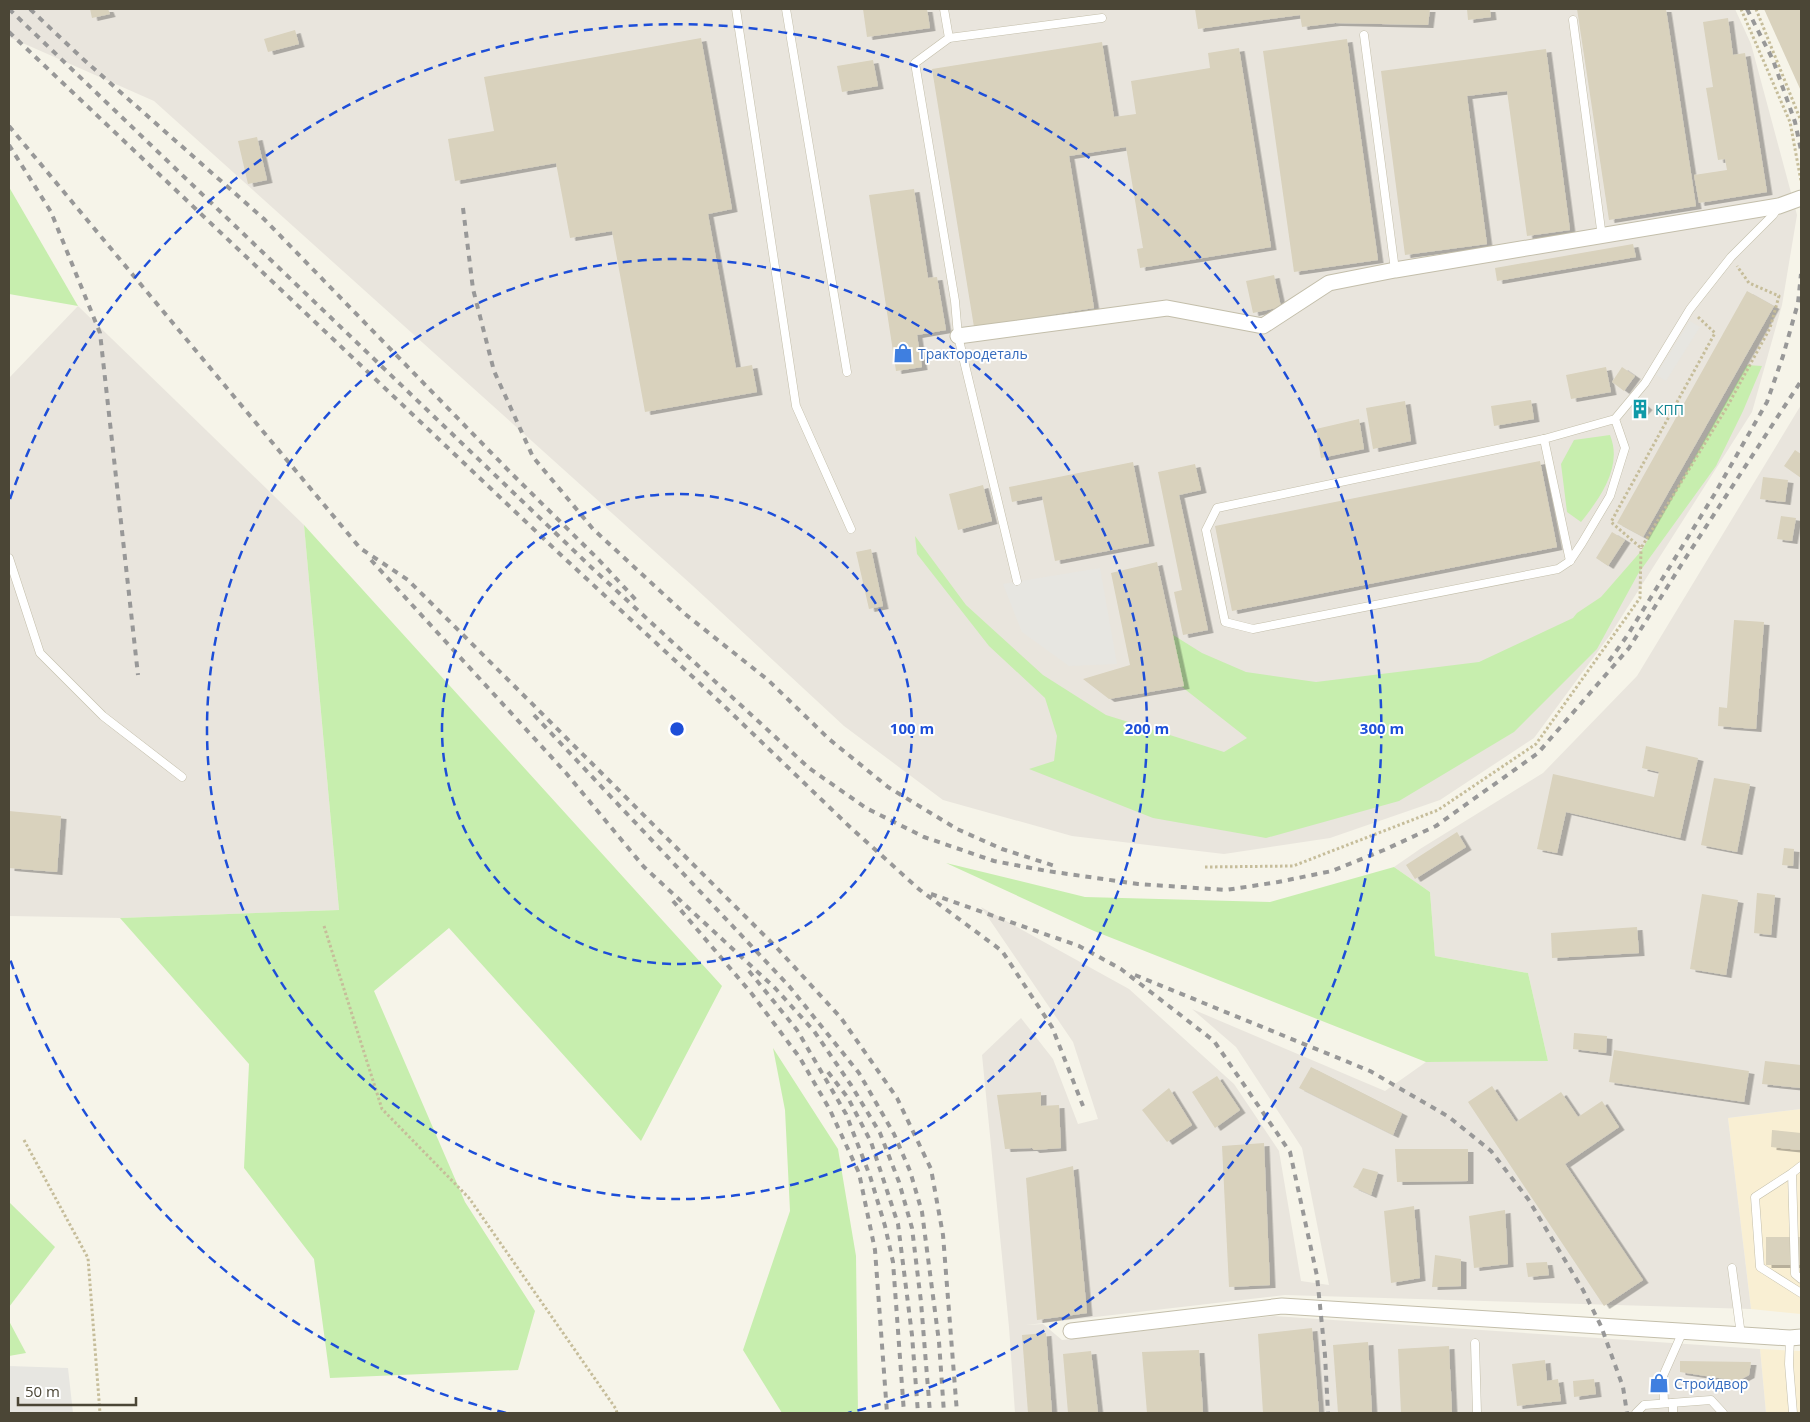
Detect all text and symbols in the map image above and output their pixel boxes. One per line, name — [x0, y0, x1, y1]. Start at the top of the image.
shop icon: Трактородеталь — [892, 342, 914, 364]
place label: Трактородеталь — [918, 344, 1028, 363]
building icon: КПП — [1629, 398, 1651, 420]
place label: КПП — [1655, 400, 1684, 419]
text: 100 m — [890, 718, 934, 738]
text: 200 m — [1125, 718, 1169, 738]
text: 300 m — [1360, 718, 1404, 738]
centre of rings — [668, 720, 686, 738]
shop icon: Стройдвор — [1648, 1372, 1670, 1394]
scale bar — [18, 1374, 135, 1406]
place label: Стройдвор — [1674, 1374, 1748, 1393]
text: 50 m — [25, 1381, 60, 1401]

